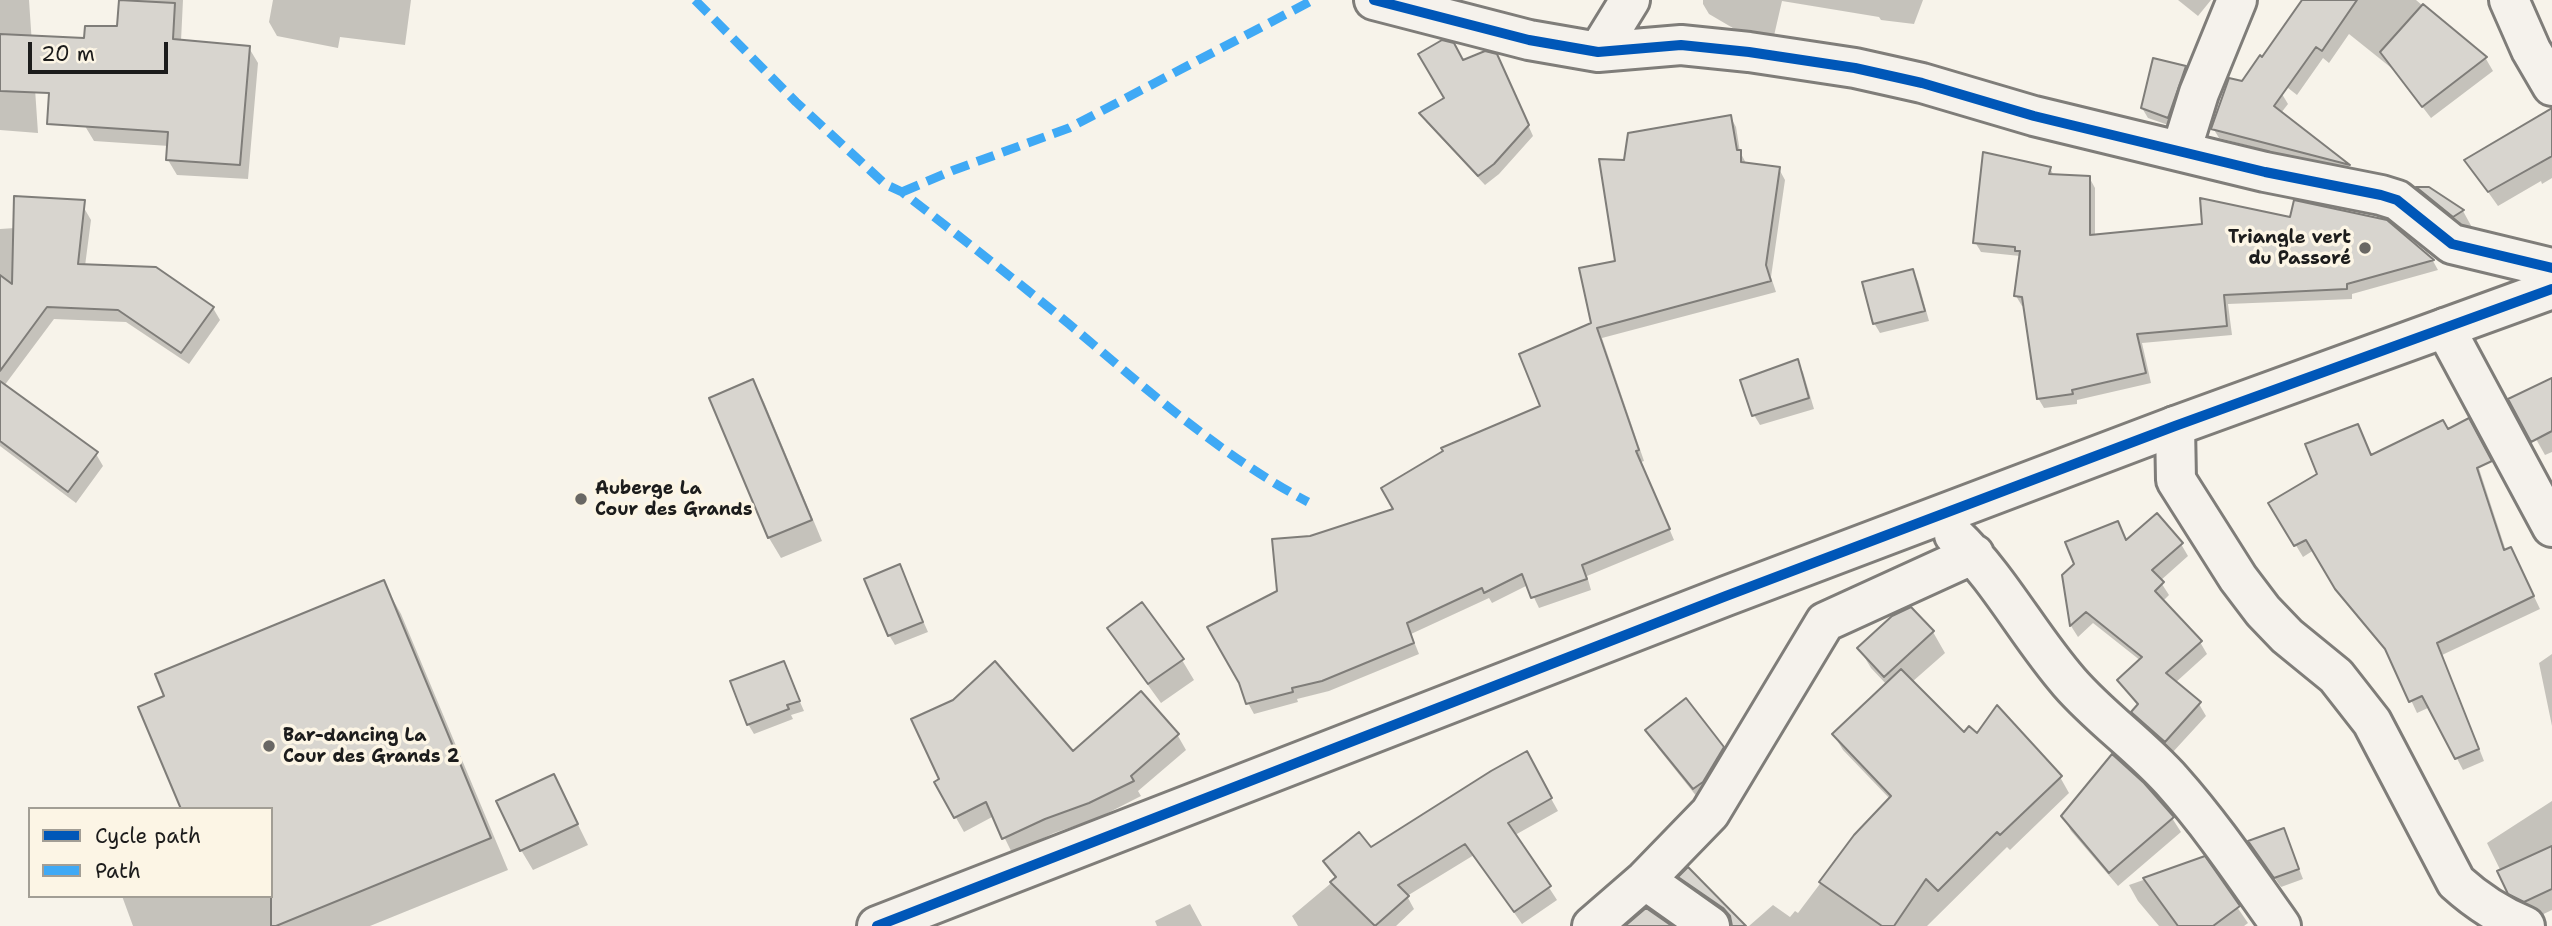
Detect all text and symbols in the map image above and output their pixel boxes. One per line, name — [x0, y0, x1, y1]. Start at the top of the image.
scale bar — [32, 28, 172, 72]
text: 20 m — [41, 40, 95, 68]
place label: Triangle vert du Passoré — [2228, 227, 2351, 270]
marker: Triangle vert du Passoré — [2357, 240, 2373, 256]
place label: Auberge La Cour des Grands — [595, 478, 753, 520]
marker: Auberge La Cour des Grands — [573, 491, 589, 507]
place label: Bar-dancing La Cour des Grands 2 — [283, 725, 459, 768]
marker: Bar-dancing La Cour des Grands 2 — [261, 738, 277, 754]
legend — [28, 807, 273, 898]
text: Cycle path — [95, 822, 201, 850]
text: Path — [95, 857, 141, 885]

